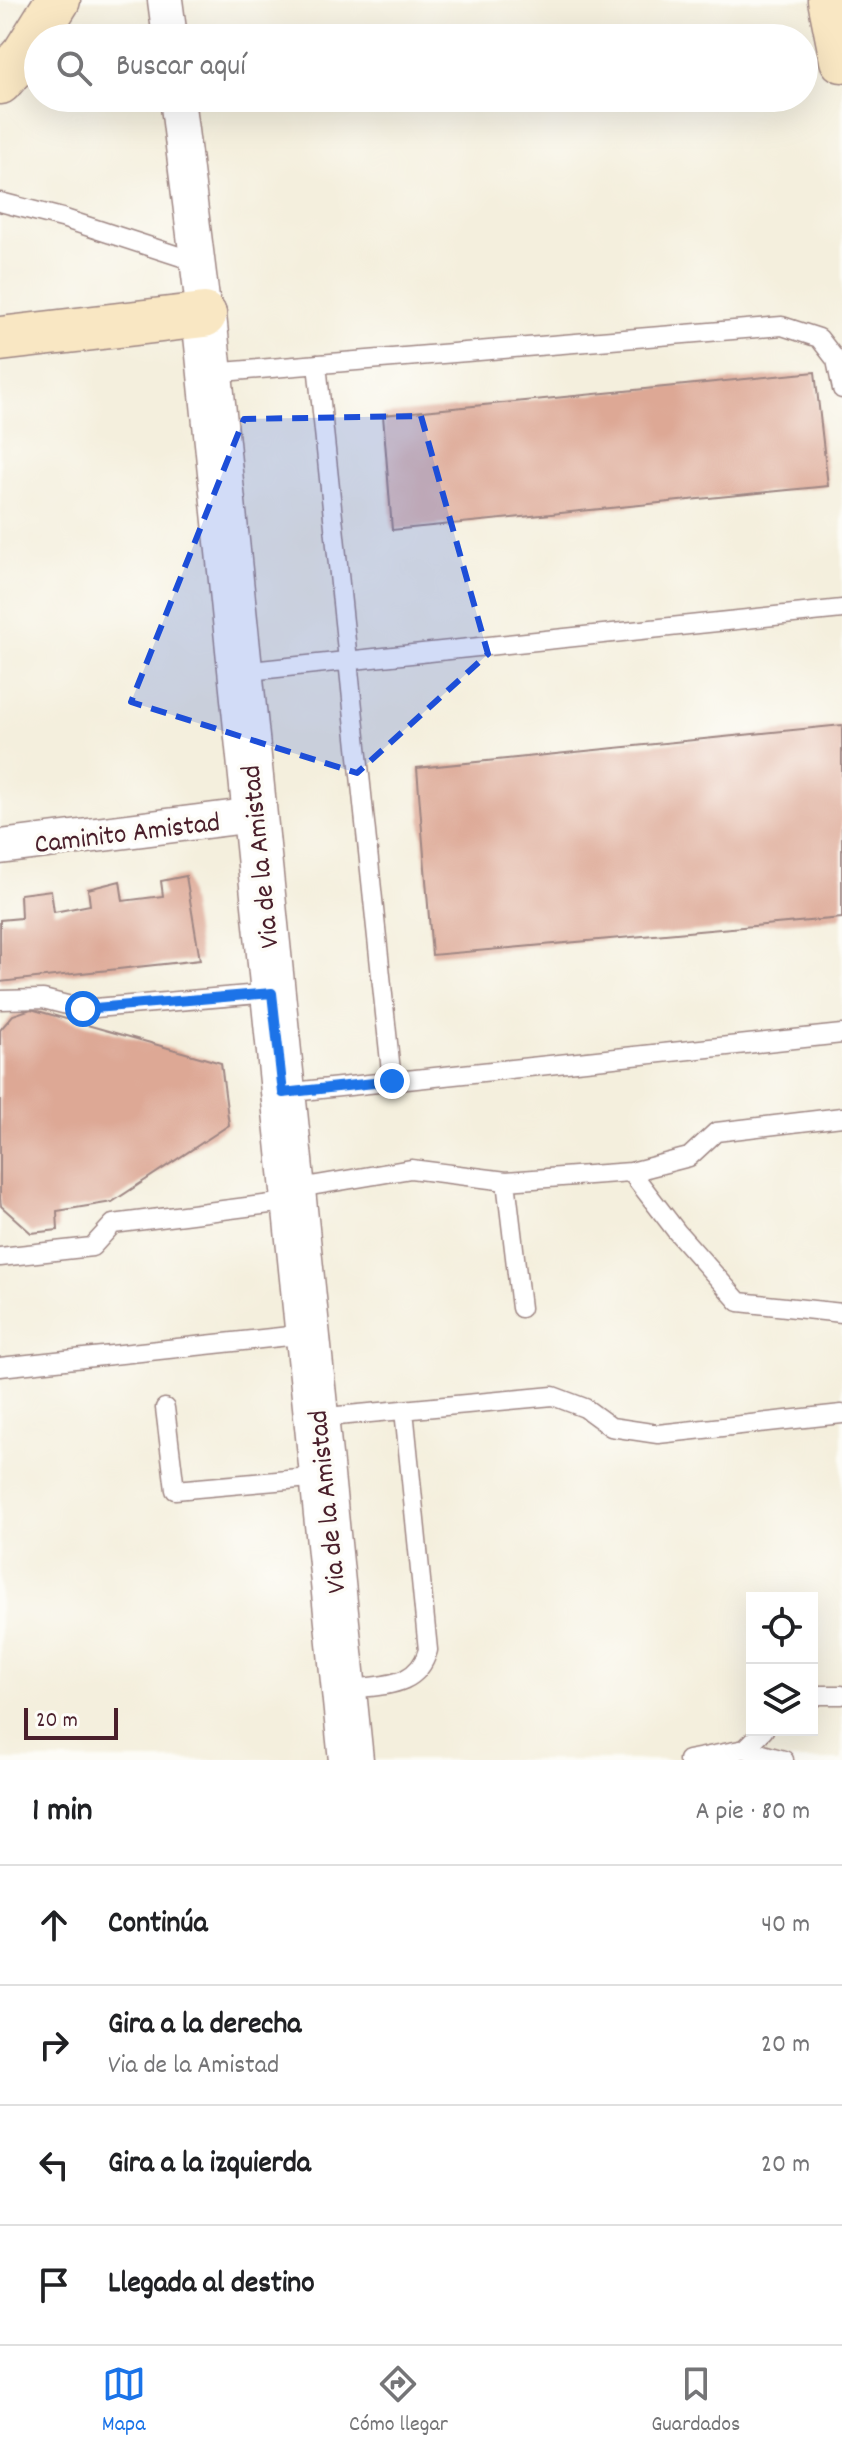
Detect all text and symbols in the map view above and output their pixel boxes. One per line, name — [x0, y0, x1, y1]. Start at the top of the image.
search box — [24, 24, 818, 112]
icon: search — [52, 46, 96, 90]
text: Buscar aquí — [116, 47, 246, 90]
street label: Via de la Amistad — [233, 763, 292, 950]
street label: Caminito Amistad — [33, 805, 223, 867]
route start — [65, 991, 101, 1027]
route end — [374, 1063, 410, 1099]
street label: Via de la Amistad — [300, 1408, 359, 1595]
map controls — [746, 1592, 818, 1736]
button: locate — [746, 1592, 818, 1664]
button: layers — [746, 1664, 818, 1736]
scale bar — [24, 1704, 118, 1740]
text: 20 m — [36, 1706, 78, 1737]
text: 1 min — [32, 1788, 93, 1837]
text: A pie · 80 m — [695, 1794, 810, 1831]
icon: ahead — [32, 1903, 76, 1947]
text: Continúa — [108, 1904, 207, 1947]
text: 40 m — [761, 1907, 810, 1944]
text: Gira a la derecha — [108, 2005, 301, 2048]
icon: right — [32, 2023, 76, 2067]
text: 20 m — [761, 2027, 810, 2064]
text: Via de la Amistad — [108, 2048, 279, 2085]
icon: left — [32, 2143, 76, 2187]
text: Gira a la izquierda — [108, 2144, 311, 2187]
text: 20 m — [761, 2147, 810, 2184]
icon: arrive — [32, 2263, 76, 2307]
text: Llegada al destino — [108, 2264, 315, 2307]
tab: Mapa — [102, 2362, 146, 2441]
tab: Cómo llegar — [349, 2362, 448, 2441]
tab: Guardados — [651, 2362, 740, 2441]

